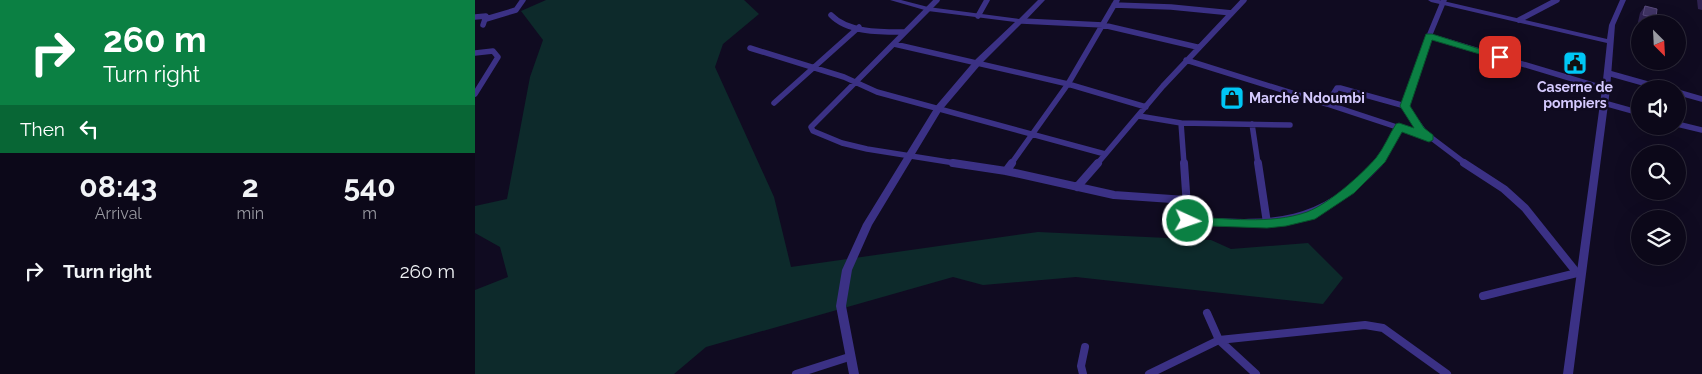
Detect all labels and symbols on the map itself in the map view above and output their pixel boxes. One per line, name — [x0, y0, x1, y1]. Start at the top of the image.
north arrow — [1631, 15, 1686, 70]
pin — [1479, 36, 1521, 78]
public building icon: Caserne de pompiers — [1562, 50, 1588, 76]
place label: Caserne de pompiers — [1537, 79, 1614, 111]
shop icon: Marché Ndoumbi — [1219, 85, 1245, 111]
place label: Marché Ndoumbi — [1249, 90, 1365, 106]
position arrow — [1161, 194, 1213, 246]

